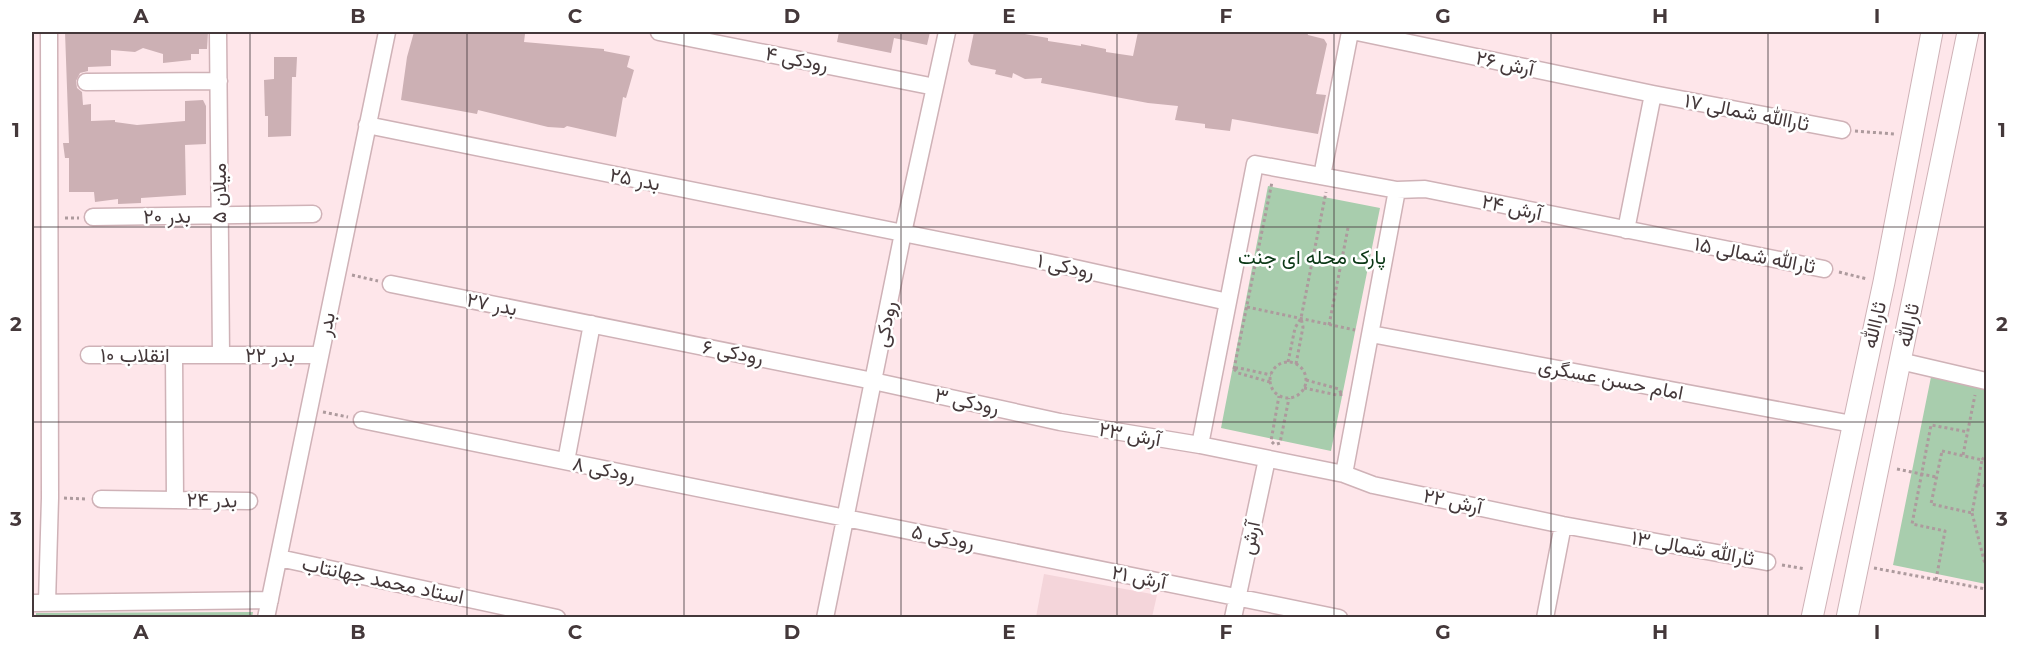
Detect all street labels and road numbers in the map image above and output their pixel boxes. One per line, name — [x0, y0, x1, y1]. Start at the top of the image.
street label: رودکی ۴ — [763, 41, 830, 78]
street label: آرش ۲۶ — [1473, 45, 1538, 82]
street label: ثاراالله شمالی ۱۷ — [1682, 88, 1811, 137]
street label: بدر ۲۵ — [608, 162, 662, 197]
street label: میلان ۵ — [207, 163, 231, 223]
street label: آرش ۲۴ — [1480, 189, 1546, 226]
street label: بدر ۲۰ — [143, 204, 191, 229]
street label: ثارالله شمالی ۱۵ — [1692, 231, 1818, 280]
street label: رودکی ۱ — [1035, 248, 1097, 285]
street label: بدر ۲۷ — [465, 287, 519, 322]
street label: رودکی — [869, 299, 902, 349]
street label: ثاراالله — [1857, 299, 1892, 351]
street label: ثارالله — [1892, 301, 1925, 349]
street label: بدر — [312, 310, 341, 339]
street label: رودکی ۶ — [700, 334, 766, 371]
street label: انقلاب ۱۰ — [100, 343, 170, 367]
street label: بدر ۲۲ — [245, 343, 295, 368]
street label: امام حسن عسگری — [1536, 353, 1685, 406]
street label: رودکی ۳ — [932, 382, 1001, 420]
street label: آرش ۲۳ — [1097, 417, 1164, 452]
street label: رودکی ۸ — [570, 451, 638, 488]
street label: آرش ۲۲ — [1421, 483, 1486, 520]
street label: بدر ۲۴ — [187, 488, 237, 513]
street label: آرش — [1235, 518, 1266, 557]
street label: رودکی ۵ — [909, 519, 977, 556]
street label: ثارالله شمالی ۱۳ — [1629, 525, 1756, 572]
street label: استاد محمد جهانتاب — [300, 551, 466, 610]
street label: آرش ۲۱ — [1110, 560, 1170, 595]

